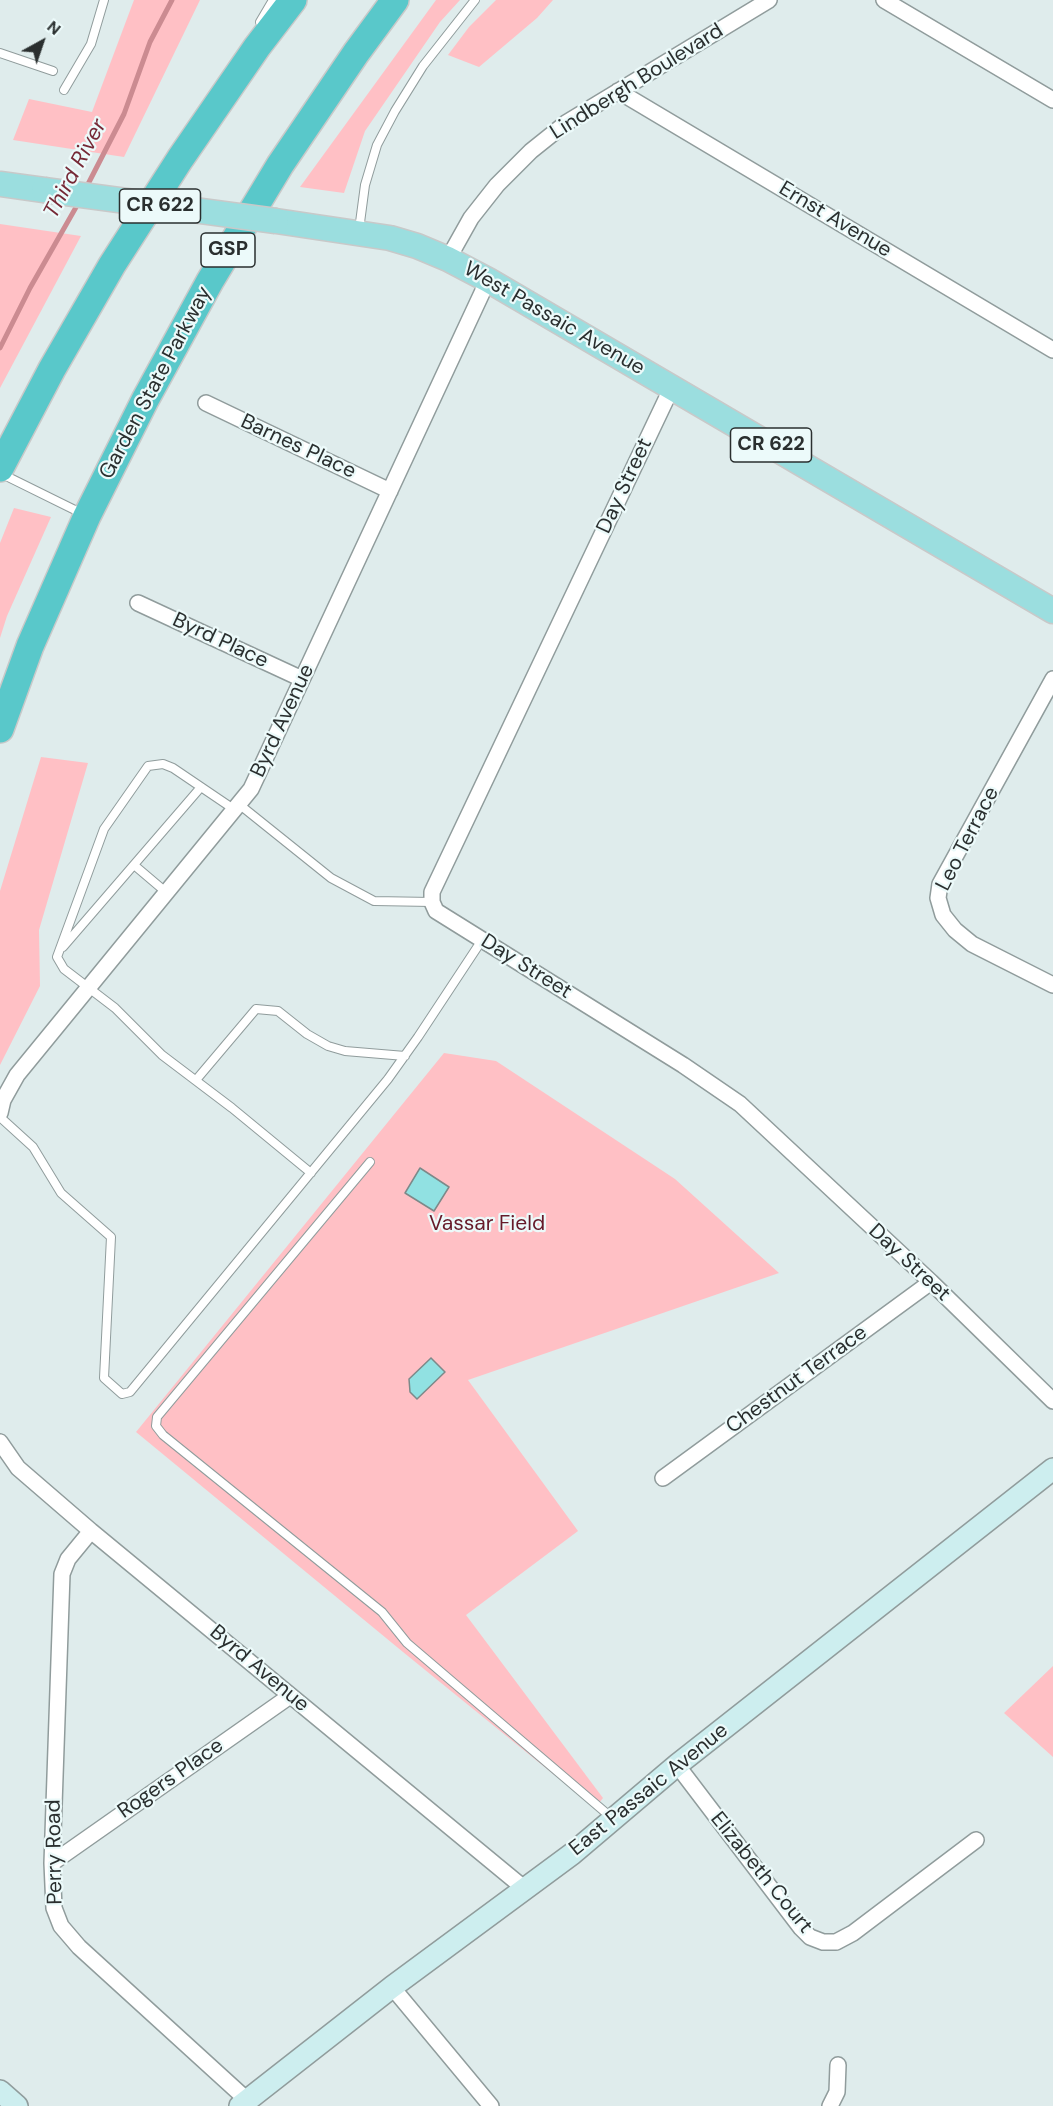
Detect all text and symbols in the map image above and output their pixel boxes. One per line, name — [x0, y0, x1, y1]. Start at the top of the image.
north arrow — [12, 12, 72, 72]
text: N — [43, 16, 65, 40]
street label: Lindbergh Boulevard — [546, 19, 728, 145]
water label: Third River — [39, 115, 113, 223]
street label: Ernst Avenue — [774, 177, 896, 263]
road number: CR 622 — [120, 189, 201, 223]
road number: GSP — [201, 233, 255, 267]
street label: West Passaic Avenue — [459, 257, 649, 381]
street label: Garden State Parkway — [95, 282, 217, 484]
street label: Barnes Place — [236, 409, 360, 485]
road number: CR 622 — [730, 428, 812, 462]
street label: Day Street — [592, 434, 658, 538]
street label: Byrd Place — [168, 608, 272, 674]
street label: Byrd Avenue — [246, 660, 320, 782]
street label: Leo Terrace — [931, 783, 1005, 895]
street label: Day Street — [476, 929, 576, 1005]
park label: Vassar Field — [429, 1211, 545, 1237]
street label: Day Street — [863, 1219, 955, 1307]
street label: Chestnut Terrace — [722, 1320, 872, 1440]
street label: Byrd Avenue — [204, 1620, 314, 1718]
street label: East Passaic Avenue — [565, 1718, 733, 1862]
street label: Rogers Place — [113, 1733, 229, 1825]
street label: Perry Road — [41, 1799, 69, 1905]
street label: Elizabeth Court — [704, 1807, 818, 1939]

